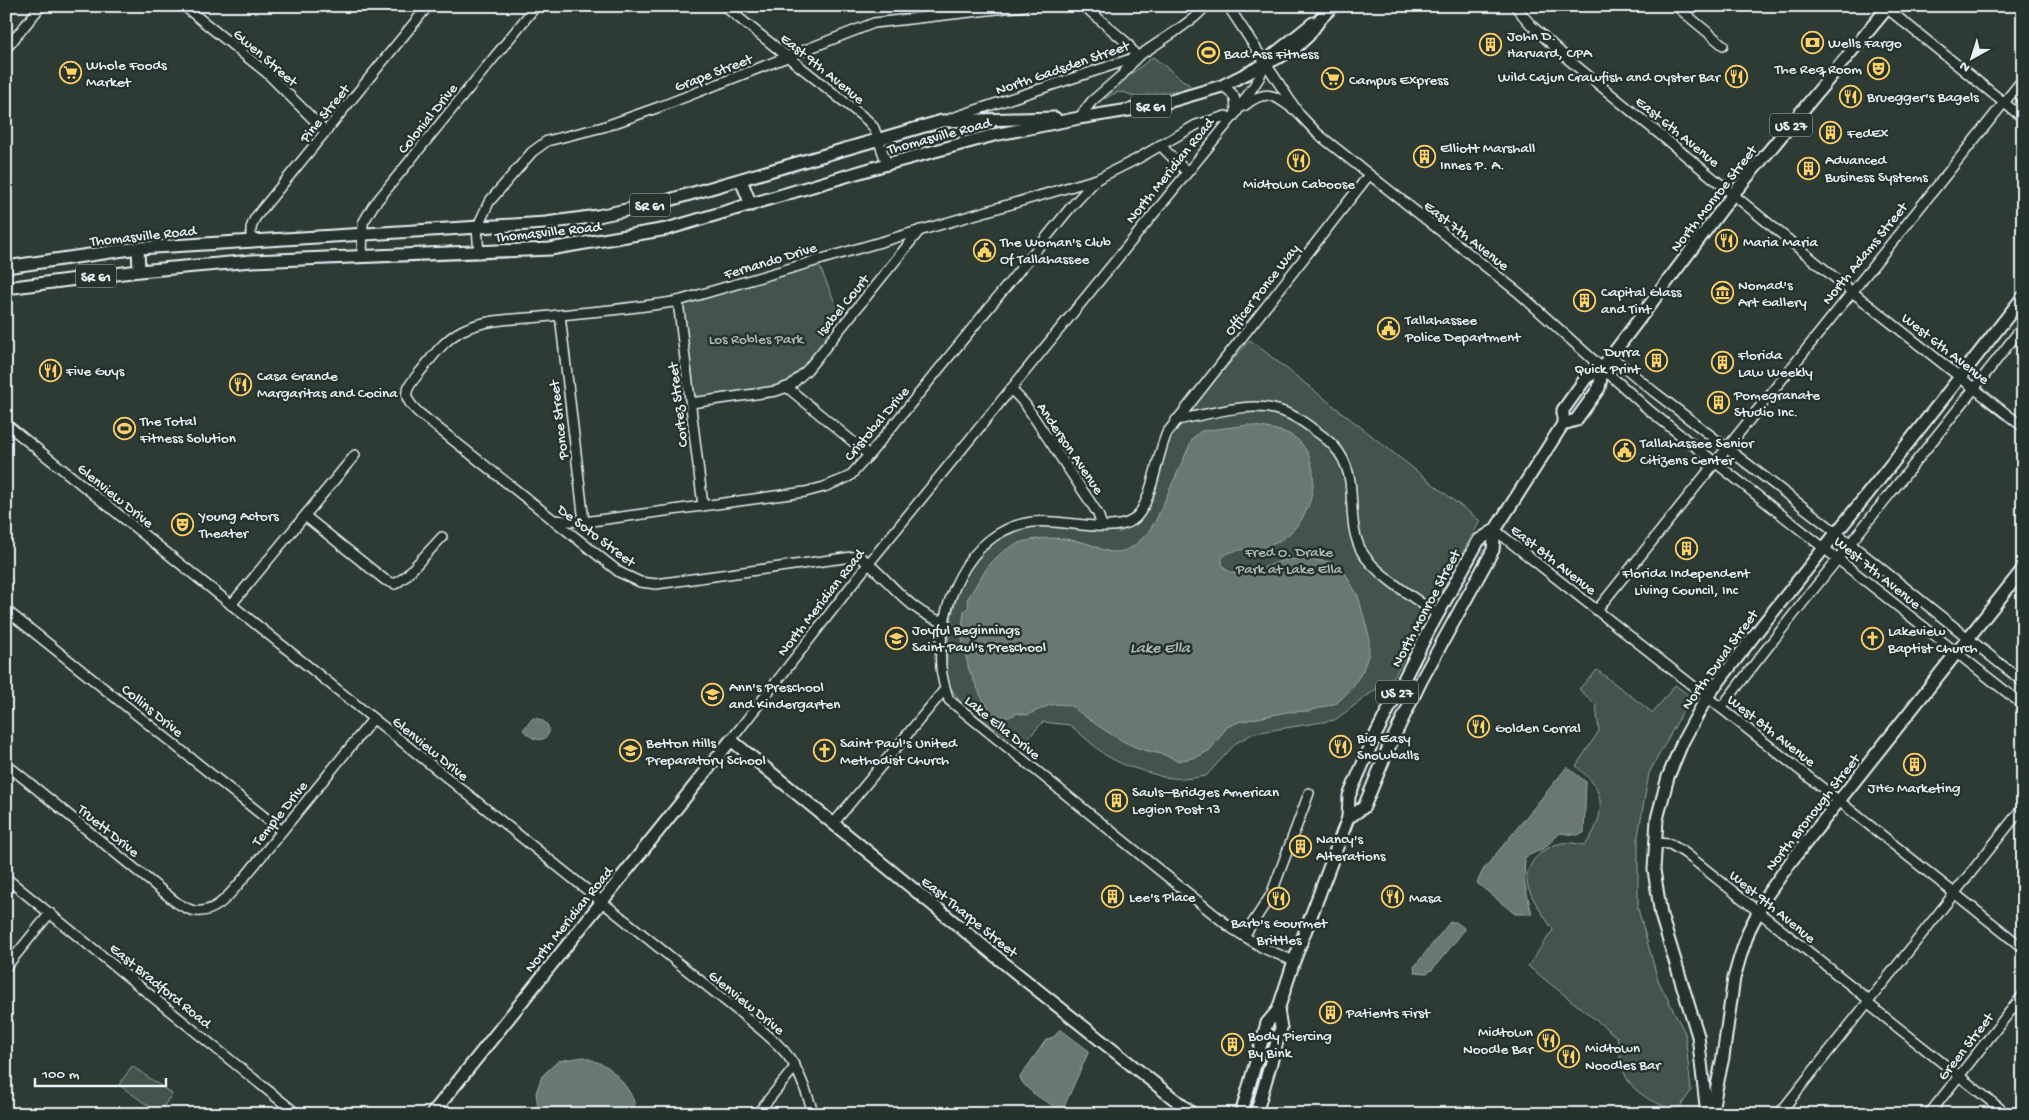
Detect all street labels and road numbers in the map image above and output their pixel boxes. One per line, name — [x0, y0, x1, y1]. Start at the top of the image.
street label: Gwen Street — [229, 26, 302, 93]
street label: East 9th Avenue — [776, 30, 868, 109]
street label: North Gadsden Street — [994, 37, 1134, 100]
street label: Grape Street — [672, 50, 757, 97]
street label: Pine Street — [296, 80, 356, 148]
street label: Colonial Drive — [395, 80, 463, 158]
street label: East 6th Avenue — [1631, 93, 1723, 172]
road number: SR 61 — [1131, 94, 1171, 118]
street label: Thomasville Road — [885, 114, 995, 160]
street label: North Meridian Road — [1122, 114, 1220, 228]
road number: US 27 — [1770, 114, 1812, 136]
street label: North Monroe Street — [1667, 141, 1763, 256]
road number: SR 61 — [630, 194, 670, 216]
street label: East 7th Avenue — [1419, 198, 1512, 276]
street label: North Adams Street — [1819, 198, 1913, 309]
street label: Thomasville Road — [493, 218, 603, 248]
street label: Thomasville Road — [88, 222, 198, 252]
street label: Fernando Drive — [721, 239, 819, 285]
street label: Officer Ponce Way — [1221, 240, 1304, 340]
road number: SR 61 — [76, 264, 116, 288]
street label: Isabel Court — [813, 270, 875, 341]
street label: West 6th Avenue — [1897, 310, 1992, 389]
street label: Cortez Street — [665, 359, 693, 448]
street label: Ponce Street — [546, 377, 574, 461]
street label: Cristobal Drive — [841, 383, 914, 465]
street label: Anderson Avenue — [1032, 400, 1107, 499]
street label: Glenview Drive — [73, 460, 157, 533]
street label: De Soto Street — [552, 501, 640, 573]
street label: East 8th Avenue — [1506, 521, 1599, 600]
street label: West 7th Avenue — [1830, 533, 1924, 614]
street label: North Meridian Road — [774, 545, 870, 660]
street label: North Monroe Street — [1388, 546, 1466, 671]
street label: North Duval Street — [1678, 605, 1764, 714]
road number: US 27 — [1376, 680, 1418, 704]
street label: Collins Drive — [117, 681, 187, 742]
street label: West 8th Avenue — [1723, 692, 1819, 772]
street label: Lake Ella Drive — [960, 693, 1043, 765]
street label: Glenview Drive — [388, 713, 472, 786]
street label: North Bronough Street — [1762, 750, 1866, 875]
street label: Temple Drive — [248, 778, 313, 851]
street label: Truett Drive — [72, 801, 142, 862]
street label: North Meridian Road — [521, 863, 619, 977]
street label: West 9th Avenue — [1725, 867, 1819, 948]
street label: East Tharpe Street — [917, 873, 1022, 963]
street label: East Bradford Road — [105, 940, 215, 1034]
street label: Glenview Drive — [704, 967, 788, 1040]
street label: Green Street — [1935, 1008, 2000, 1085]

